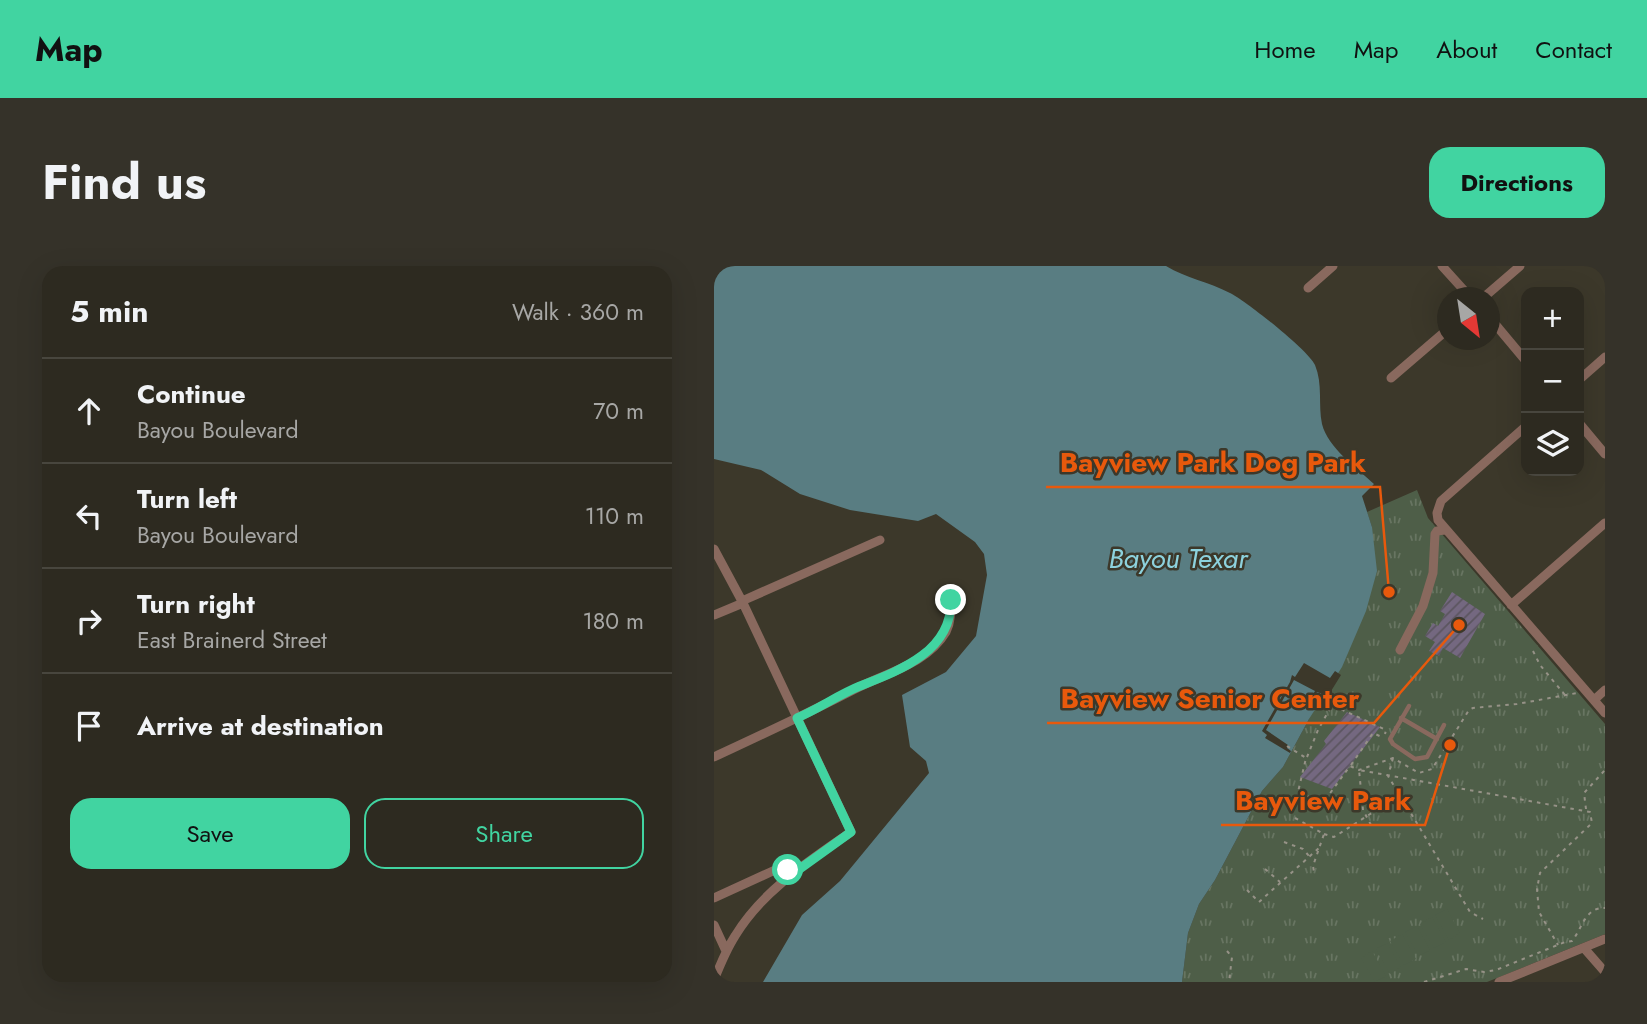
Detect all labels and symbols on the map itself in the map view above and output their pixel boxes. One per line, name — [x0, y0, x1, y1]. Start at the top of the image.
north arrow — [1437, 287, 1500, 350]
callout: Bayview Park Dog Park — [1046, 438, 1380, 487]
text: Bayview Park Dog Park — [1060, 442, 1366, 483]
water label: Bayou Texar — [1108, 538, 1249, 579]
route end — [935, 584, 966, 615]
callout: Bayview Senior Center — [1047, 674, 1374, 723]
text: Bayview Senior Center — [1061, 678, 1360, 719]
callout: Bayview Park — [1221, 776, 1425, 825]
text: Bayview Park — [1235, 780, 1411, 821]
route start — [772, 854, 803, 885]

